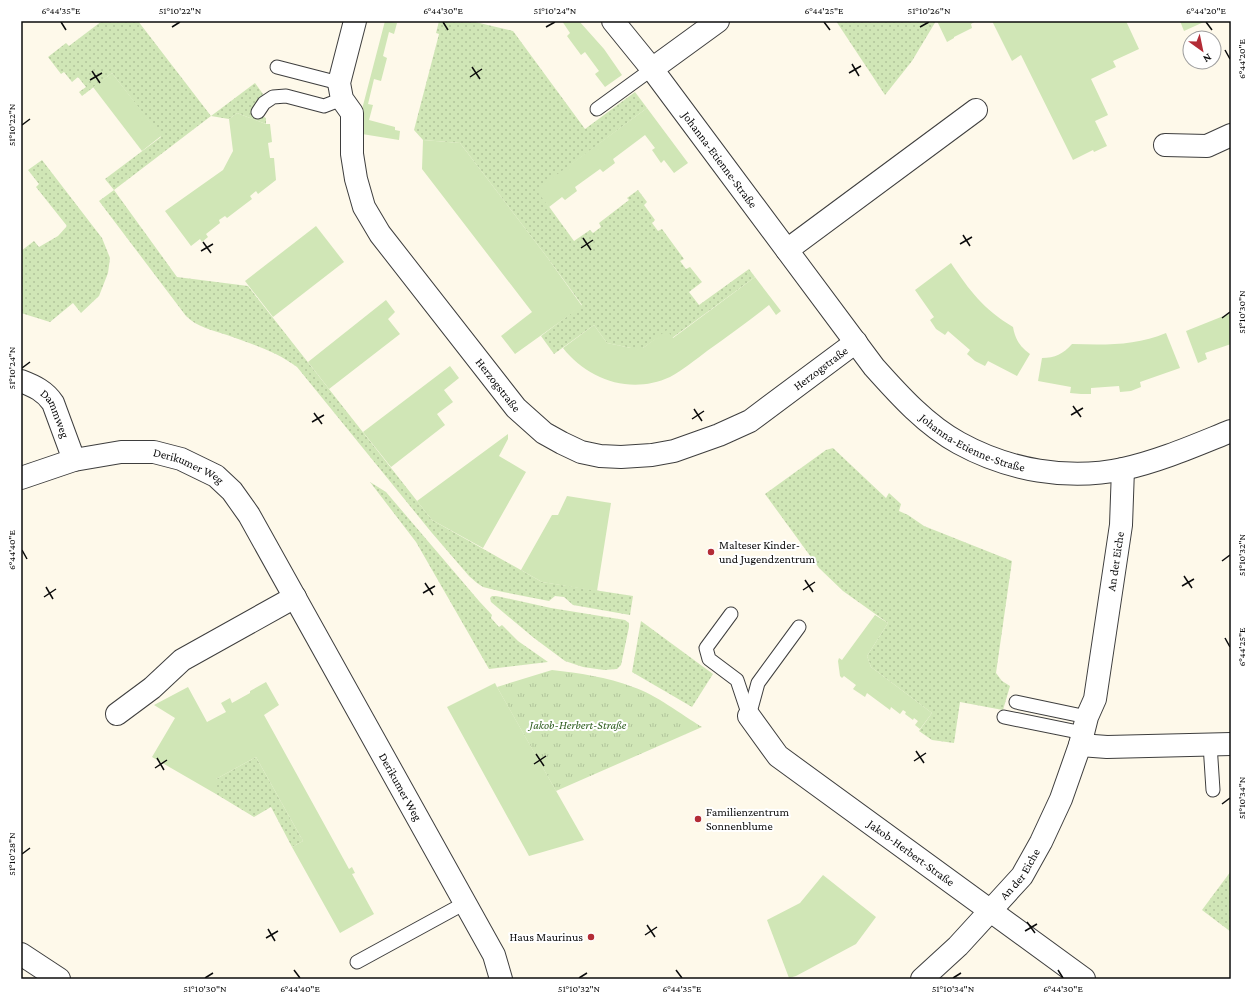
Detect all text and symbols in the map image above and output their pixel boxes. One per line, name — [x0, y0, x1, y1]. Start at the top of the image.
text: 6°44'35"E — [42, 5, 81, 16]
text: 51°10'22"N — [159, 5, 202, 16]
text: 6°44'30"E — [423, 5, 463, 16]
text: 51°10'24"N — [534, 5, 577, 16]
text: 6°44'25"E — [804, 5, 844, 16]
text: 51°10'26"N — [908, 5, 951, 16]
text: 6°44'20"E — [1186, 5, 1227, 16]
north arrow — [1182, 30, 1222, 70]
text: 6°44'20"E — [1236, 38, 1247, 79]
text: N — [1201, 51, 1214, 66]
text: 51°10'22"N — [6, 103, 17, 146]
street label: Johanna-Etienne-Straße — [678, 108, 760, 211]
text: 51°10'30"N — [1236, 290, 1247, 334]
street label: Herzogstraße — [791, 344, 851, 393]
text: 51°10'24"N — [6, 346, 17, 389]
street label: Herzogstraße — [473, 355, 523, 415]
street label: Dammweg — [38, 386, 72, 440]
street label: Johanna-Etienne-Straße — [916, 410, 1026, 475]
street label: Derikumer Weg — [152, 445, 227, 487]
text: 6°44'40"E — [6, 530, 17, 570]
street label: An der Eiche — [1104, 531, 1127, 592]
text: 51°10'32"N — [1236, 533, 1247, 576]
place label: Malteser Kinder- und Jugendzentrum — [719, 538, 816, 566]
marker: Malteser Kinder- und Jugendzentrum — [706, 547, 716, 557]
text: 6°44'25"E — [1236, 627, 1247, 667]
park label: Jakob-Herbert-Straße — [528, 718, 627, 732]
street label: Derikumer Weg — [376, 750, 425, 824]
text: 51°10'34"N — [1236, 776, 1247, 819]
place label: Familienzentrum Sonnenblume — [706, 805, 789, 833]
marker: Familienzentrum Sonnenblume — [693, 814, 703, 824]
street label: Jakob-Herbert-Straße — [864, 816, 957, 889]
text: 51°10'28"N — [6, 832, 17, 876]
street label: An der Eiche — [997, 846, 1043, 903]
place label: Haus Maurinus — [509, 930, 583, 944]
marker: Haus Maurinus — [586, 932, 596, 942]
text: 51°10'30"N — [183, 983, 227, 994]
text: 6°44'40"E — [280, 983, 320, 994]
text: 51°10'32"N — [558, 983, 601, 994]
text: 6°44'35"E — [663, 983, 702, 994]
text: 51°10'34"N — [932, 983, 975, 994]
text: 6°44'30"E — [1043, 983, 1083, 994]

